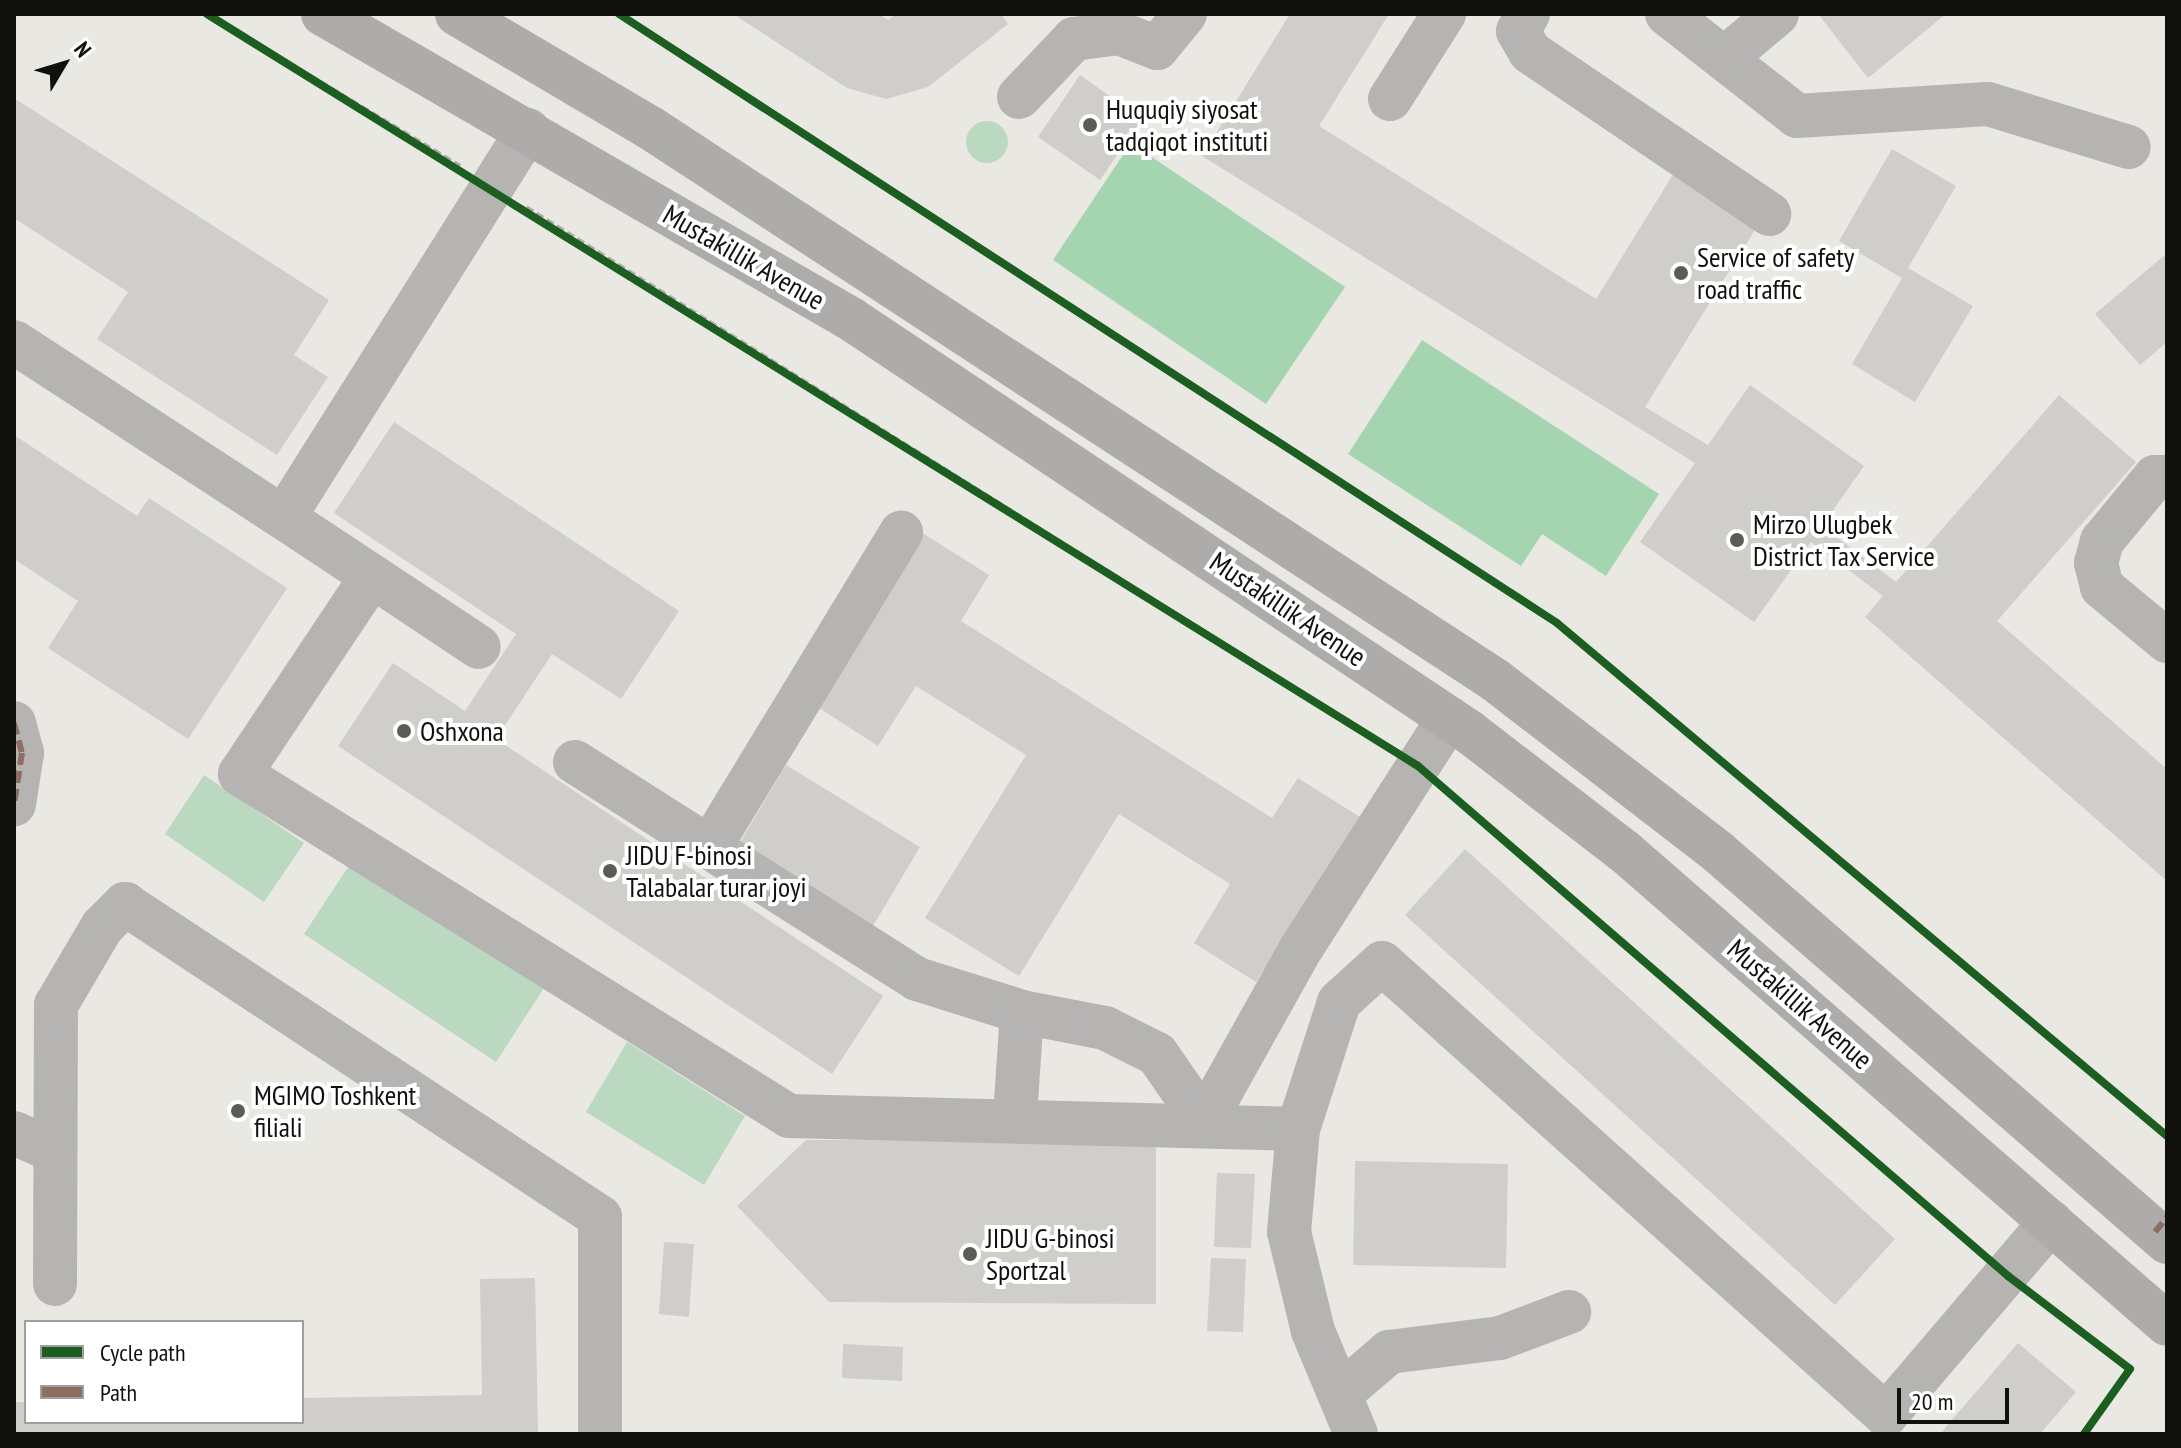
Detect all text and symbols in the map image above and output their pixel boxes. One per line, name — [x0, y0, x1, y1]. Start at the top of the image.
north arrow — [24, 24, 104, 104]
text: N — [68, 36, 98, 63]
place label: Huquqiy siyosat tadqiqot instituti — [1106, 92, 1268, 158]
marker: Huquqiy siyosat tadqiqot instituti — [1081, 116, 1099, 134]
street label: Mustakillik Avenue — [657, 197, 831, 317]
place label: Service of safety road traffic — [1697, 240, 1854, 306]
marker: Service of safety road traffic — [1672, 264, 1690, 282]
place label: Mirzo Ulugbek District Tax Service — [1753, 507, 1936, 573]
marker: Mirzo Ulugbek District Tax Service — [1728, 531, 1746, 549]
street label: Mustakillik Avenue — [1203, 544, 1373, 674]
place label: Oshxona — [420, 714, 504, 748]
marker: Oshxona — [395, 722, 413, 740]
place label: JIDU F-binosi Talabalar turar joyi — [626, 838, 807, 904]
marker: JIDU F-binosi Talabalar turar joyi — [601, 862, 619, 880]
street label: Mustakillik Avenue — [1720, 932, 1880, 1076]
place label: MGIMO Toshkent filiali — [254, 1078, 417, 1144]
marker: MGIMO Toshkent filiali — [229, 1102, 247, 1120]
place label: JIDU G-binosi Sportzal — [986, 1221, 1115, 1287]
marker: JIDU G-binosi Sportzal — [961, 1245, 979, 1263]
legend — [24, 1320, 304, 1424]
text: Cycle path — [100, 1337, 186, 1368]
scale bar — [1901, 1372, 2013, 1422]
text: Path — [100, 1377, 137, 1408]
text: 20 m — [1911, 1386, 1953, 1417]

